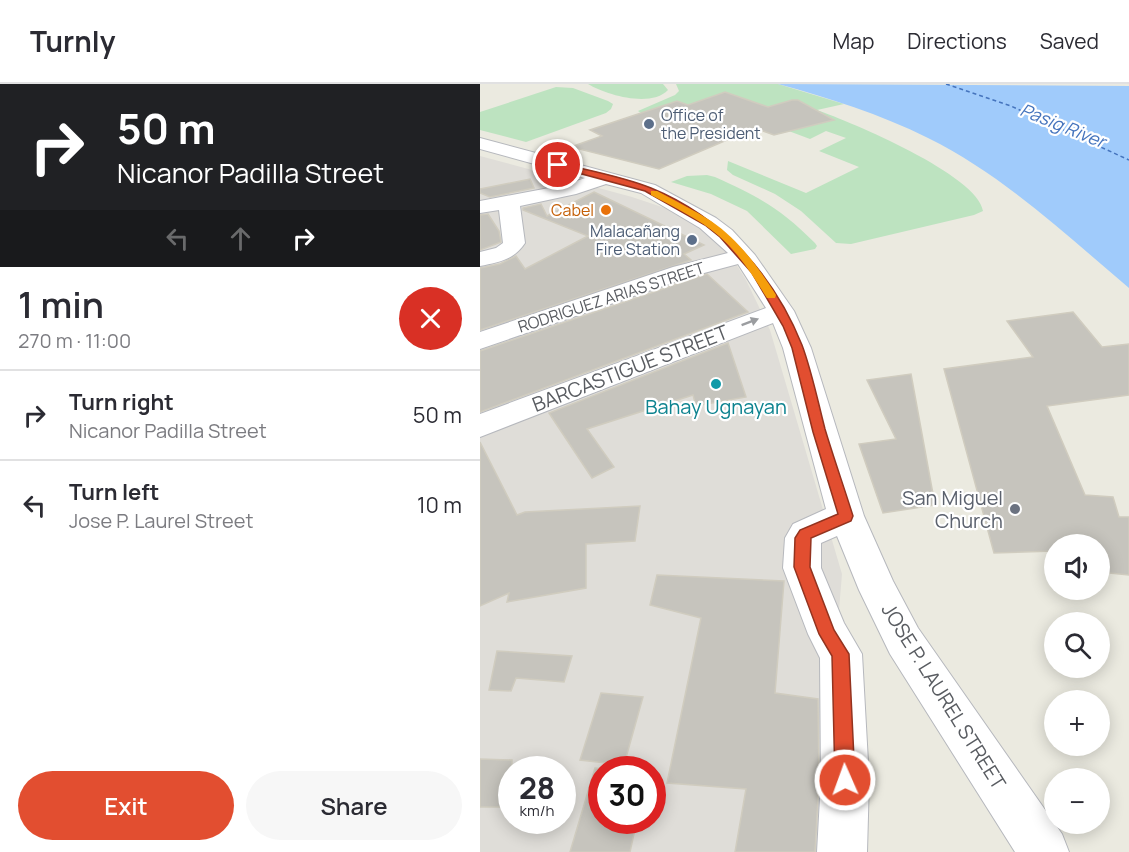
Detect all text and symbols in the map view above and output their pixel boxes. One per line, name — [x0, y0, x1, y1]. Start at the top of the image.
text: Turnly — [30, 22, 115, 60]
text: Map — [833, 27, 874, 55]
text: Directions — [907, 27, 1007, 55]
text: Saved — [1040, 27, 1099, 55]
water label: Pasig River — [1017, 97, 1111, 154]
text: 50 m — [117, 99, 215, 157]
place label: Office of the President — [661, 104, 761, 144]
icon: right — [18, 108, 96, 186]
marker: Office of the President — [642, 117, 656, 131]
pin — [532, 139, 583, 190]
icon: arrive — [541, 148, 574, 181]
text: Nicanor Padilla Street — [117, 154, 384, 191]
place label: Cabel — [551, 199, 594, 221]
marker: Cabel — [599, 203, 613, 217]
place label: Malacañang Fire Station — [590, 220, 680, 260]
icon: left — [161, 222, 194, 255]
icon: ahead — [224, 222, 257, 255]
icon: right — [287, 222, 320, 255]
marker: Malacañang Fire Station — [685, 233, 699, 247]
street label: RODRIGUEZ ARIAS STREET — [515, 256, 708, 338]
text: 1 min — [18, 280, 104, 329]
button: close — [399, 287, 462, 350]
one-way arrow — [741, 317, 759, 327]
street label: BARCASTIGUE STREET — [528, 318, 732, 418]
text: 270 m · 11:00 — [18, 327, 131, 354]
marker: Bahay Ugnayan — [709, 377, 723, 391]
text: Turn right — [69, 387, 174, 417]
place label: Bahay Ugnayan — [645, 393, 787, 420]
icon: right — [18, 399, 51, 432]
text: 50 m — [413, 400, 462, 430]
text: Nicanor Padilla Street — [69, 417, 267, 444]
text: Turn left — [69, 477, 159, 507]
place label: San Miguel Church — [902, 484, 1003, 534]
icon: left — [18, 489, 51, 522]
text: 10 m — [417, 490, 462, 520]
marker: San Miguel Church — [1008, 502, 1022, 516]
text: Jose P. Laurel Street — [69, 507, 253, 534]
map controls — [1044, 534, 1110, 834]
button: sound — [1044, 534, 1110, 600]
street label: JOSE P. LAUREL STREET — [876, 598, 1012, 794]
button: search — [1044, 612, 1110, 678]
button: + — [1044, 690, 1110, 756]
position arrow — [813, 748, 877, 812]
speed limit sign: 30 — [588, 756, 666, 834]
text: 28 — [519, 767, 555, 808]
button: − — [1044, 768, 1110, 834]
button: Exit — [18, 771, 234, 840]
button: Share — [246, 771, 462, 840]
text: km/h — [520, 800, 554, 821]

